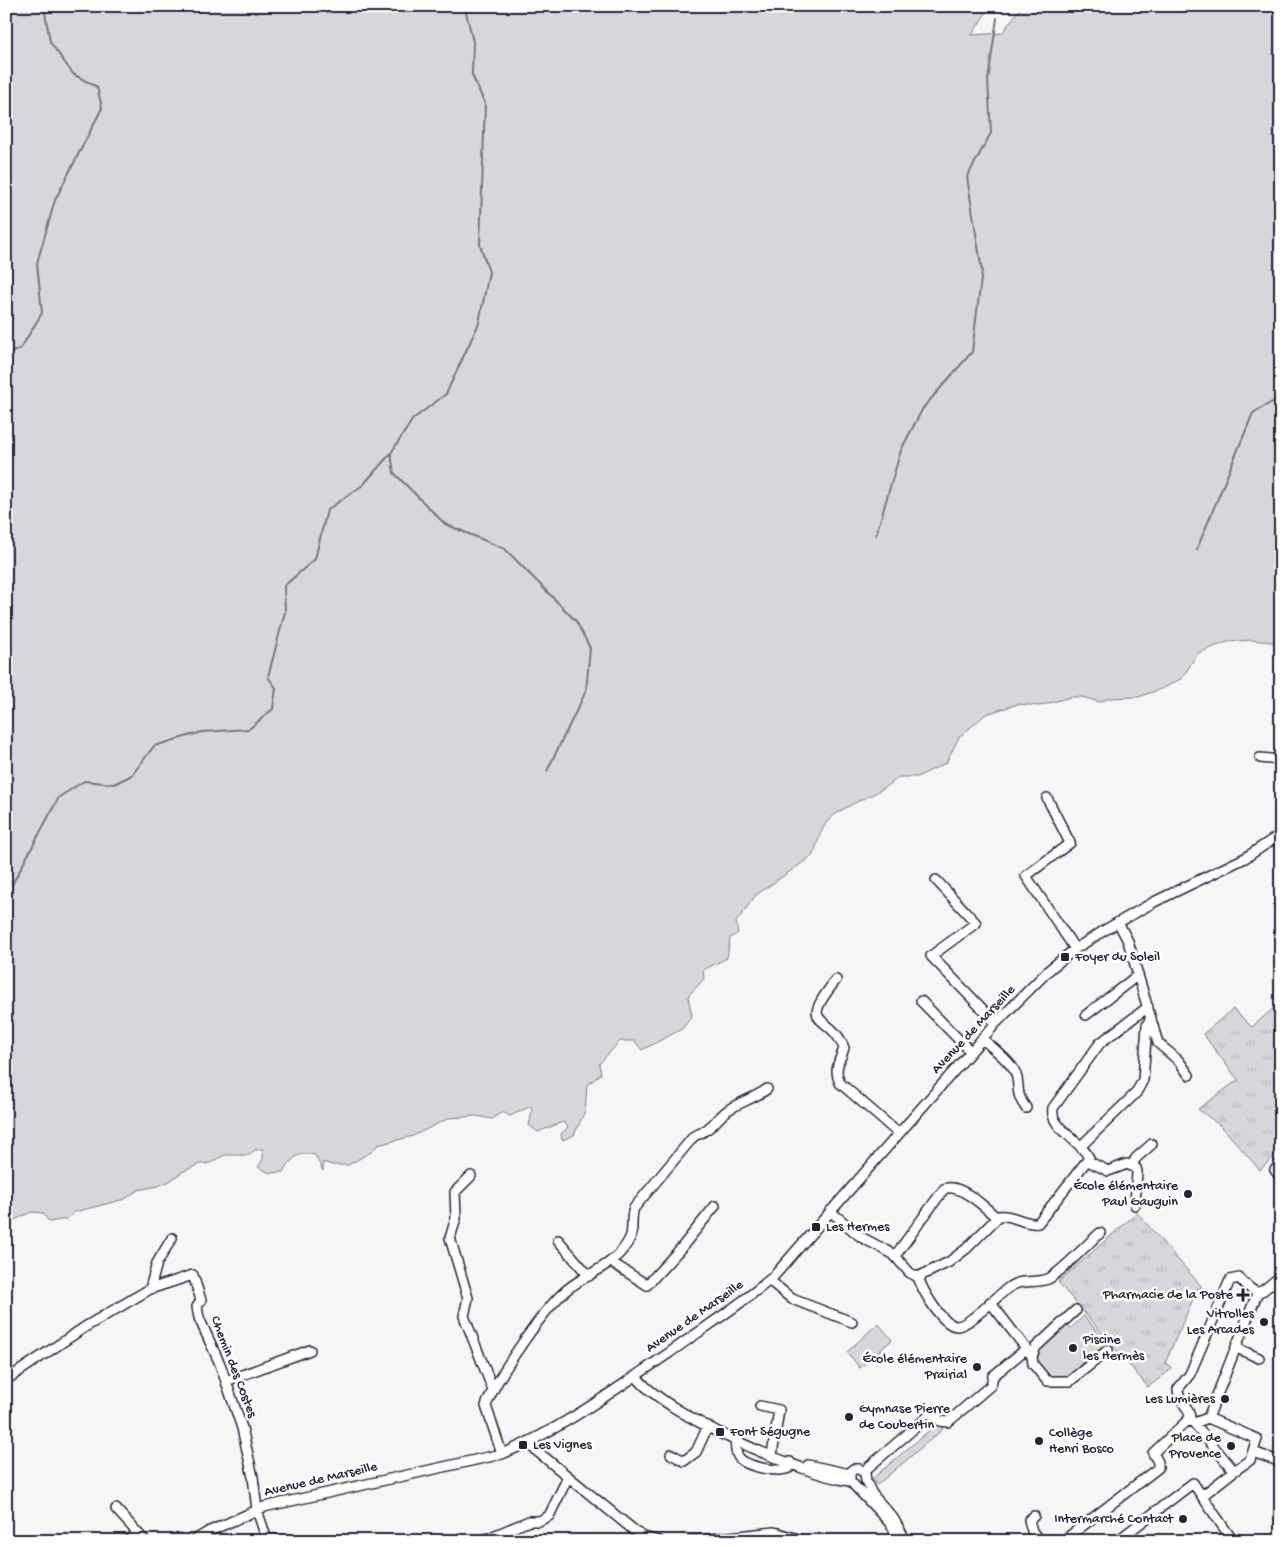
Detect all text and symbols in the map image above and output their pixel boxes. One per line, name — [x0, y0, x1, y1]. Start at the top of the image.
place label: Foyer du Soleil — [1074, 949, 1160, 966]
marker: Foyer du Soleil — [1059, 951, 1071, 963]
street label: Avenue de Marseille — [928, 981, 1020, 1078]
place label: École élémentaire Paul Gauguin — [1074, 1178, 1179, 1211]
marker: École élémentaire Paul Gauguin — [1182, 1188, 1194, 1200]
place label: Les Hermes — [826, 1219, 890, 1236]
marker: Les Hermes — [810, 1221, 822, 1233]
street label: Avenue de Marseille — [643, 1276, 748, 1357]
place label: Pharmacie de la Poste — [1102, 1287, 1234, 1304]
marker: Pharmacie de la Poste — [1237, 1289, 1249, 1301]
place label: Vitrolles Les Arcades — [1187, 1306, 1255, 1339]
street label: Chemin des Costes — [206, 1314, 260, 1421]
marker: Vitrolles Les Arcades — [1258, 1316, 1270, 1328]
place label: Piscine les Hermès — [1082, 1332, 1145, 1365]
marker: Piscine les Hermès — [1067, 1342, 1079, 1354]
place label: École élémentaire Prairial — [863, 1351, 968, 1384]
marker: École élémentaire Prairial — [971, 1361, 983, 1373]
place label: Les Lumières — [1145, 1391, 1216, 1408]
marker: Les Lumières — [1219, 1393, 1231, 1405]
place label: Gymnase Pierre de Coubertin — [859, 1401, 951, 1434]
marker: Gymnase Pierre de Coubertin — [843, 1411, 855, 1423]
place label: Font Ségugne — [729, 1424, 811, 1441]
place label: Collège Henri Bosco — [1049, 1425, 1114, 1458]
marker: Font Ségugne — [714, 1426, 726, 1438]
place label: Place de Provence — [1168, 1430, 1222, 1463]
marker: Collège Henri Bosco — [1033, 1435, 1045, 1447]
place label: Les Vignes — [533, 1437, 592, 1454]
marker: Les Vignes — [517, 1439, 529, 1451]
marker: Place de Provence — [1225, 1440, 1237, 1452]
street label: Avenue de Marseille — [263, 1459, 380, 1501]
place label: Intermarché Contact — [1054, 1511, 1174, 1528]
marker: Intermarché Contact — [1177, 1513, 1189, 1525]

